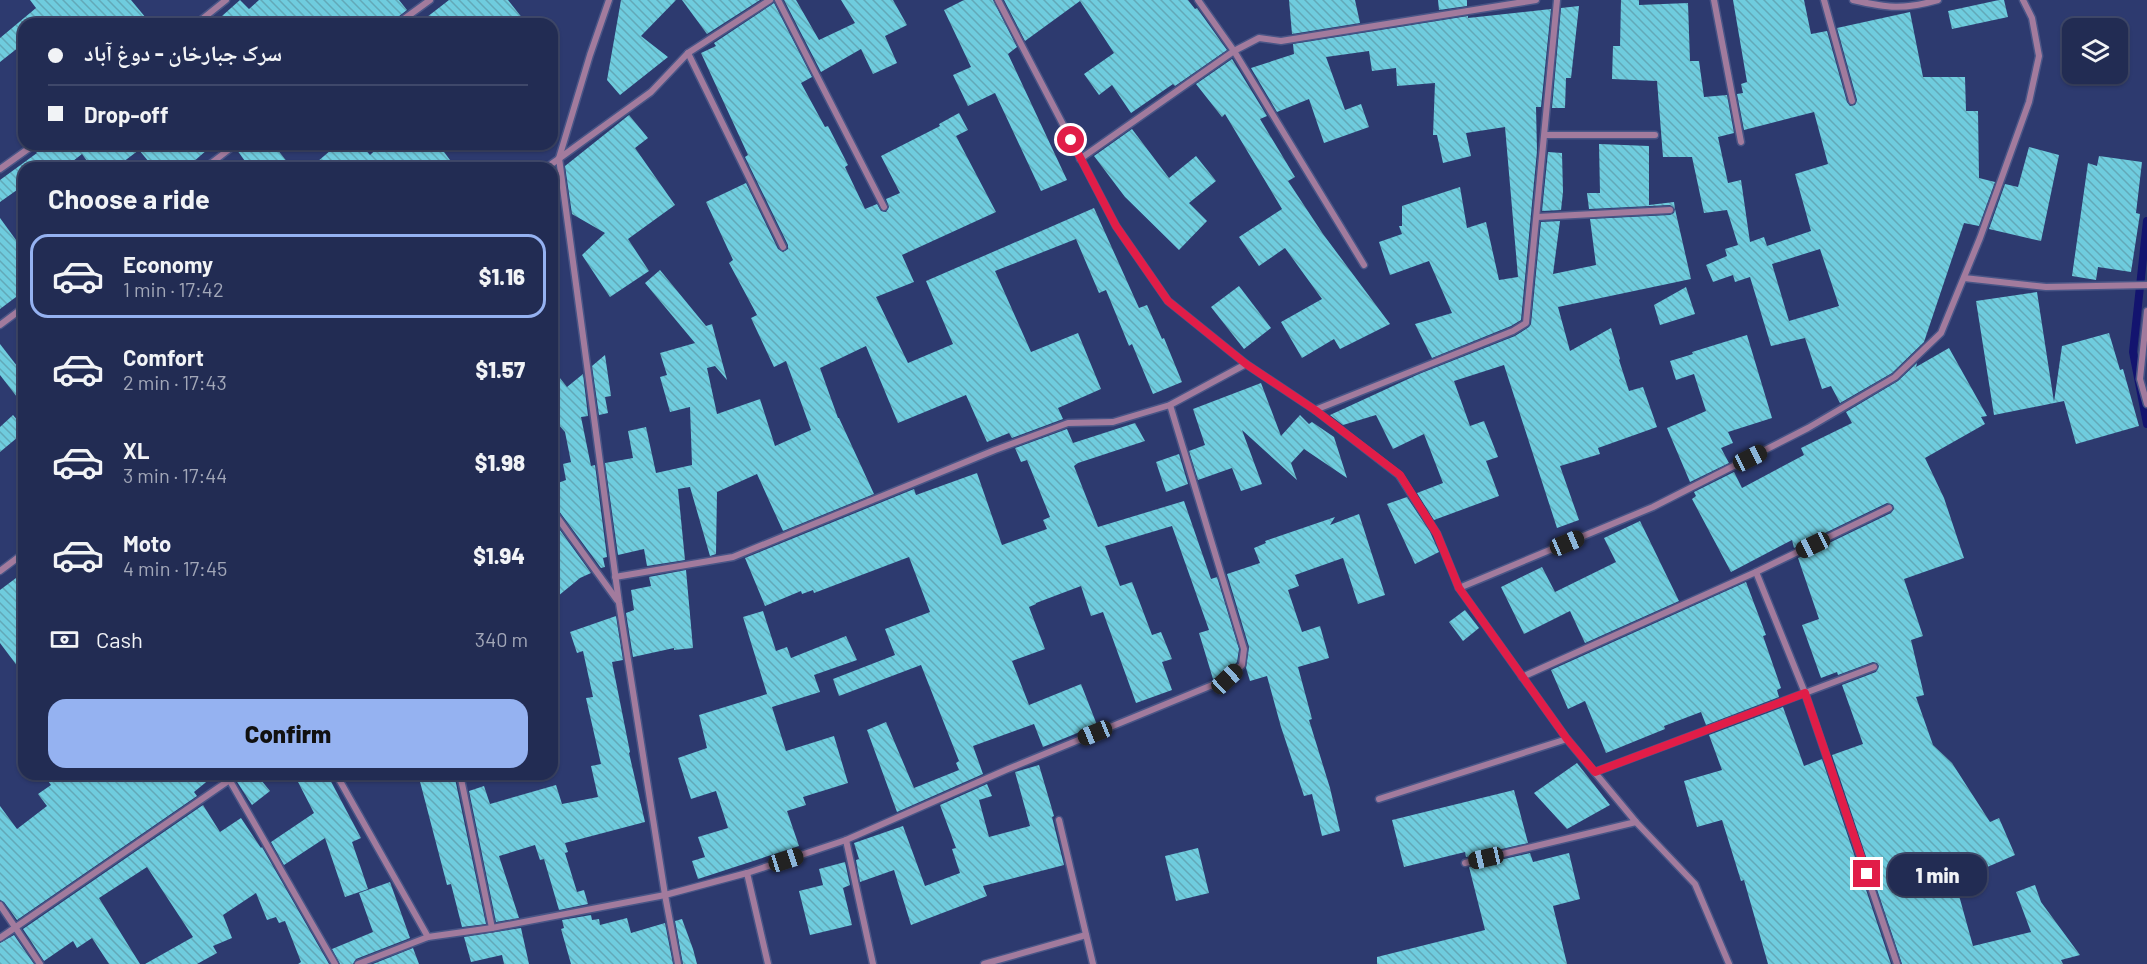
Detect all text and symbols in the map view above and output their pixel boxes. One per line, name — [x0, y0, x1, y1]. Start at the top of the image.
map controls — [2062, 18, 2128, 84]
button: layers — [2062, 18, 2128, 84]
text: سرک جبارخان - دوغ آباد — [84, 39, 282, 65]
text: Drop-off — [84, 101, 168, 127]
route start — [1057, 126, 1084, 153]
text: Choose a ride — [48, 182, 210, 214]
icon: car — [51, 249, 105, 303]
text: Economy — [123, 251, 213, 277]
text: $1.16 — [479, 263, 525, 289]
text: 1 min · 17:42 — [123, 277, 224, 301]
icon: car — [51, 342, 105, 396]
text: Comfort — [123, 344, 204, 370]
text: $1.57 — [476, 356, 525, 382]
text: 2 min · 17:43 — [123, 370, 227, 394]
icon: car — [51, 435, 105, 489]
text: XL — [123, 437, 149, 463]
car — [1730, 442, 1770, 474]
text: $1.98 — [475, 449, 525, 475]
text: 3 min · 17:44 — [123, 463, 227, 487]
icon: car — [51, 528, 105, 582]
car — [1547, 528, 1587, 558]
car — [1793, 529, 1833, 561]
text: Moto — [123, 530, 171, 556]
text: $1.94 — [473, 542, 525, 568]
text: 4 min · 17:45 — [123, 556, 227, 580]
icon: cash — [48, 623, 81, 656]
text: Cash — [96, 626, 143, 652]
text: 340 m — [475, 627, 528, 651]
car — [1208, 660, 1246, 698]
button: Confirm — [48, 699, 528, 768]
car — [1075, 718, 1115, 748]
car — [1466, 845, 1506, 871]
car — [766, 846, 806, 874]
callout: 1 min — [1888, 853, 1987, 895]
route end — [1853, 860, 1880, 887]
text: 1 min — [1916, 863, 1959, 887]

